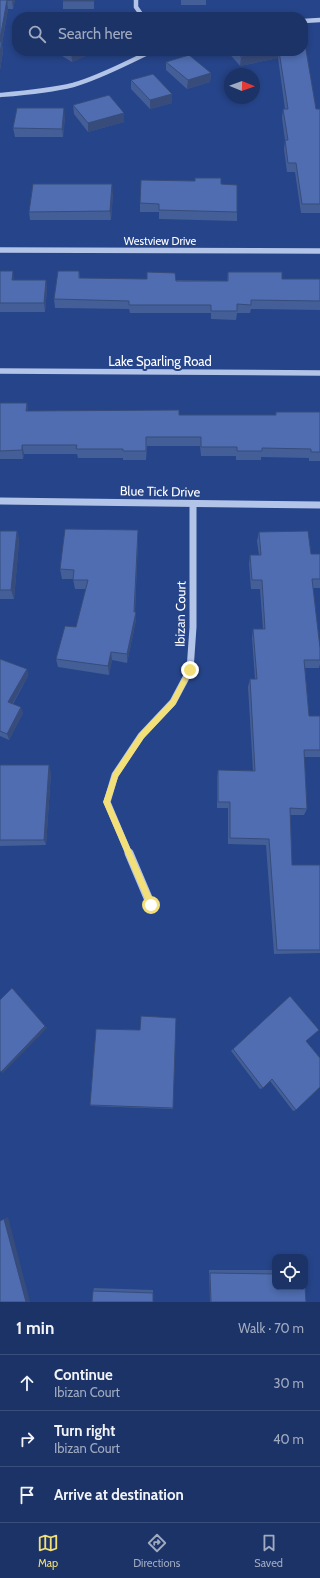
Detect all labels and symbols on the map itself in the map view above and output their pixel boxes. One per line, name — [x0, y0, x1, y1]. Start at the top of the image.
north arrow — [224, 68, 260, 104]
street label: Westview Drive — [124, 234, 197, 248]
street label: Lake Sparling Road — [108, 353, 212, 369]
street label: Blue Tick Drive — [120, 482, 201, 500]
street label: Ibizan Court — [171, 580, 189, 647]
route end — [181, 661, 199, 679]
route start — [142, 896, 160, 914]

